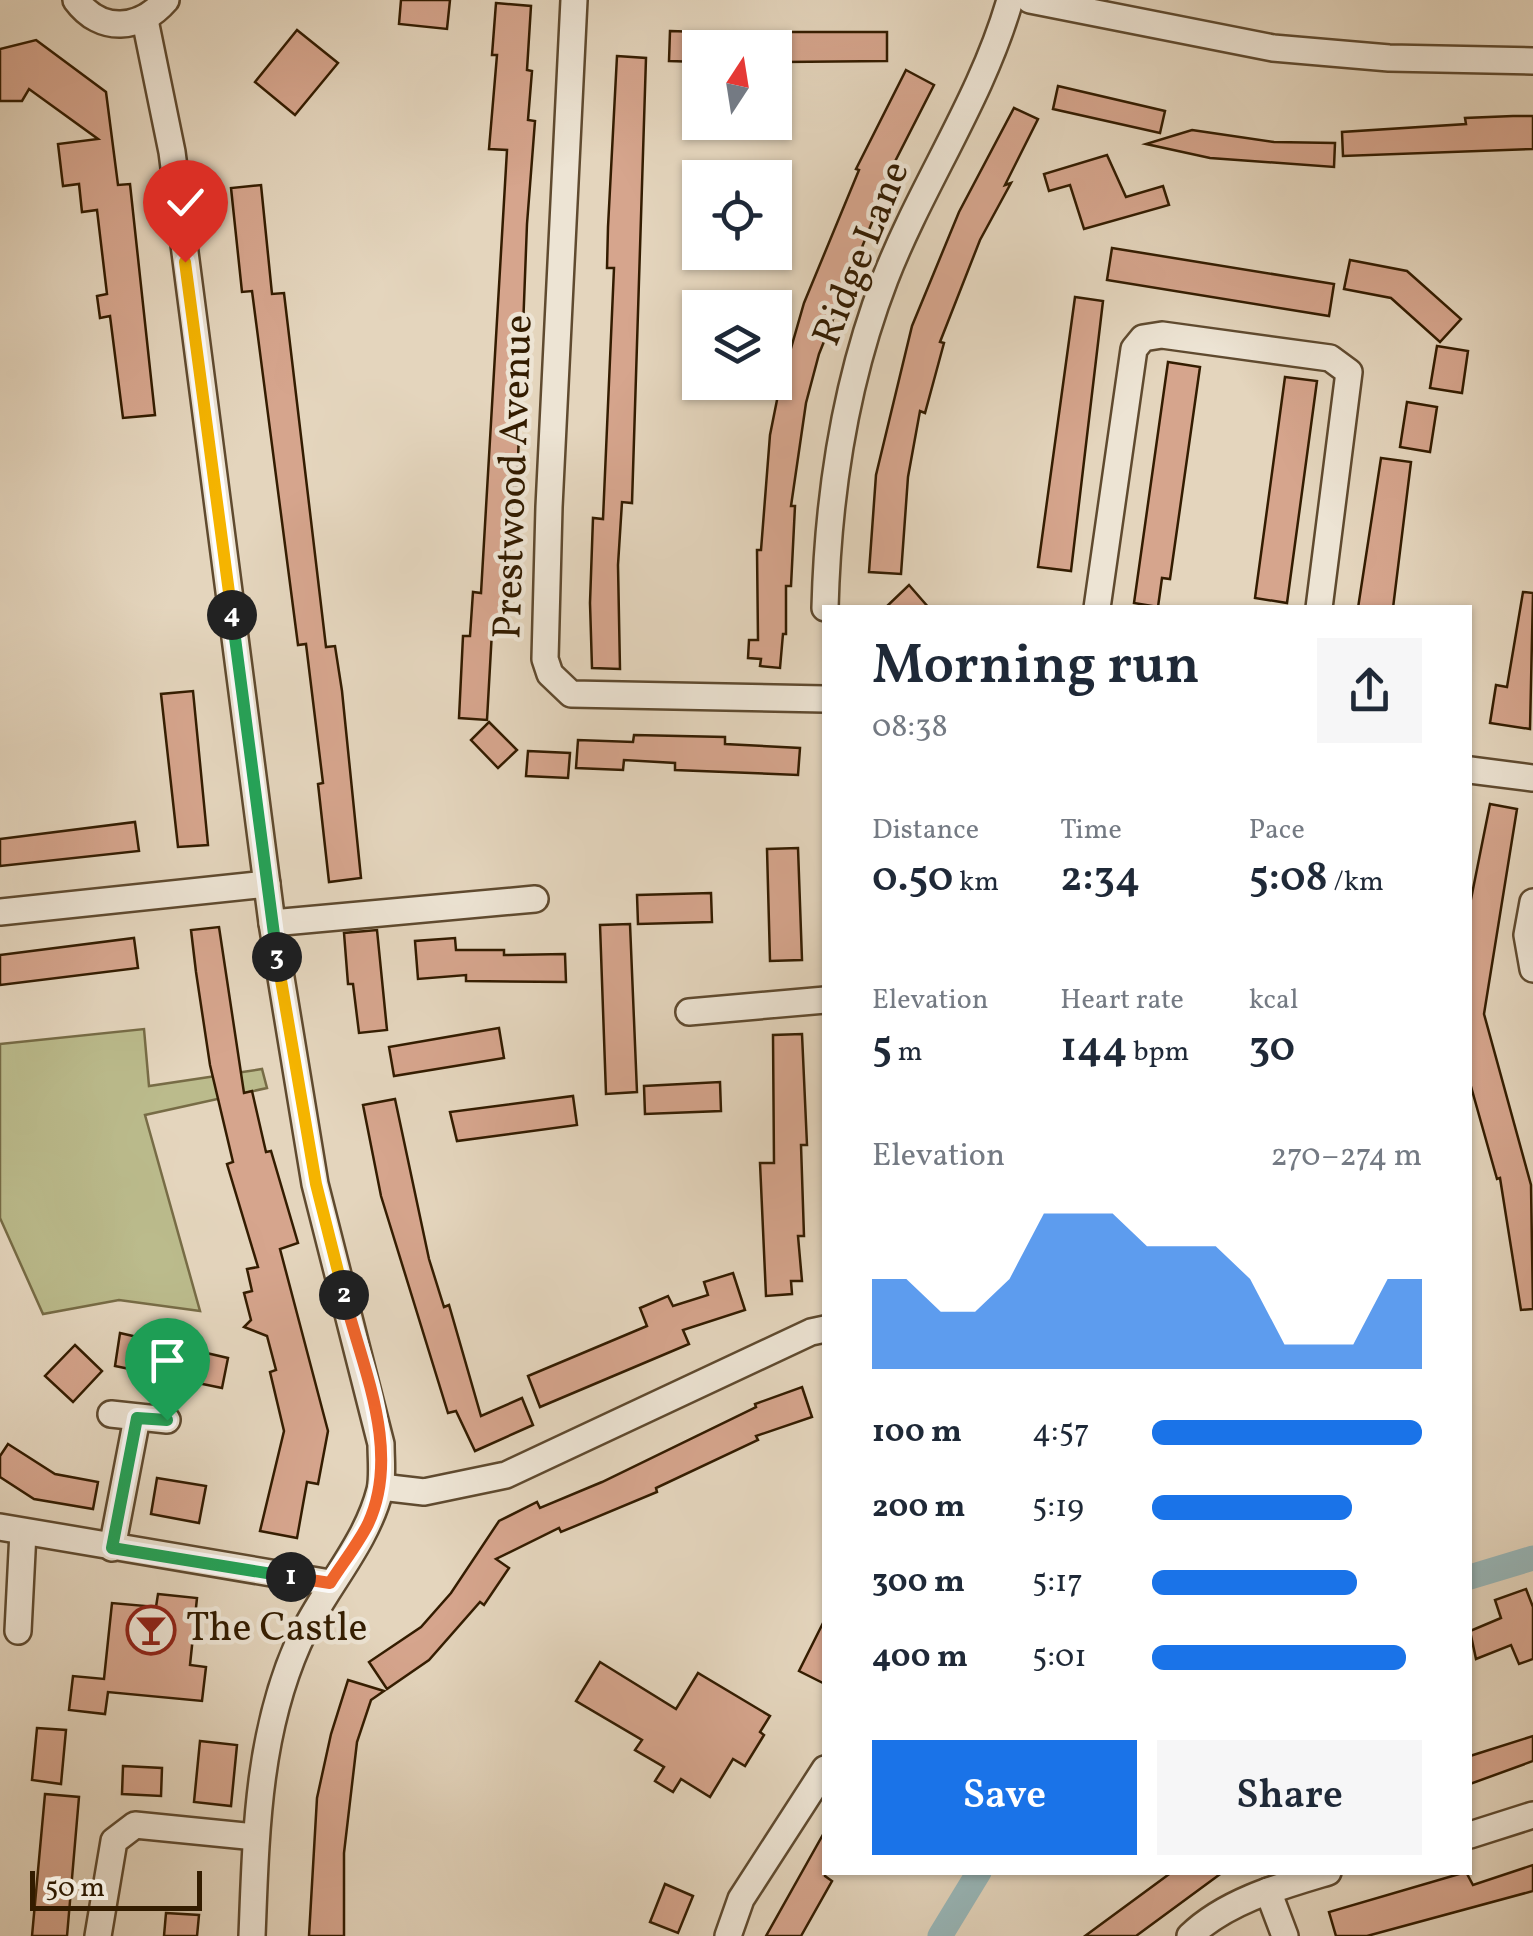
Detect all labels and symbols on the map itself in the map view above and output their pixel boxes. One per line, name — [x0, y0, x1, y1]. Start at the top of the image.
north arrow — [682, 30, 792, 140]
street label: Ridge Lane — [801, 153, 925, 355]
pin — [143, 160, 228, 263]
street label: Prestwood Avenue — [481, 314, 549, 640]
pin: 4 — [207, 590, 257, 640]
pin: 3 — [252, 932, 302, 982]
pin: 2 — [319, 1270, 369, 1320]
pin — [125, 1318, 210, 1421]
pin: 1 — [266, 1552, 316, 1602]
place label: The Castle — [186, 1602, 368, 1658]
bar icon: The Castle — [125, 1604, 177, 1656]
scale bar — [30, 1866, 202, 1910]

